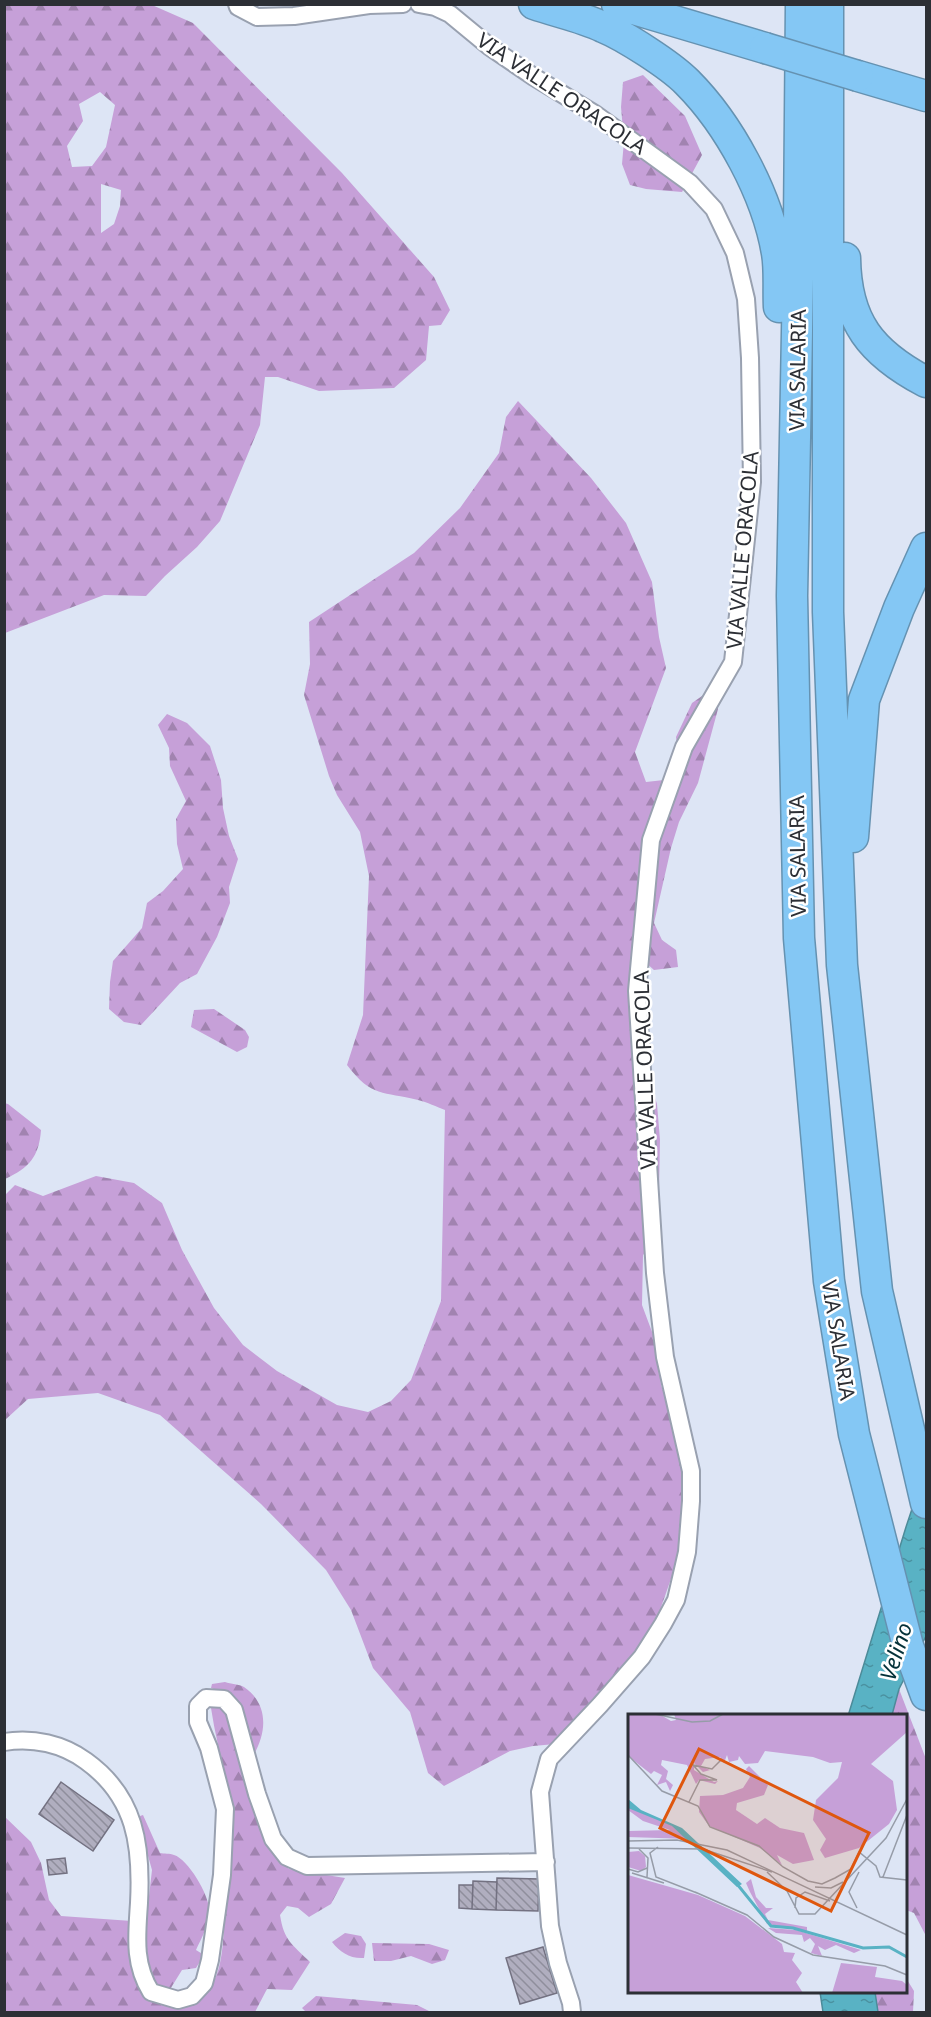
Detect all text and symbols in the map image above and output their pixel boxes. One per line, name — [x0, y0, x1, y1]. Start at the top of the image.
street label: VIA VALLE ORACOLA — [472, 26, 653, 161]
street label: VIA SALARIA — [782, 308, 812, 431]
street label: VIA VALLE ORACOLA — [719, 449, 765, 650]
street label: VIA SALARIA — [782, 794, 812, 917]
street label: VIA VALLE ORACOLA — [627, 969, 661, 1170]
street label: VIA SALARIA — [816, 1278, 862, 1403]
water label: Velino — [872, 1618, 918, 1684]
inset map — [628, 1714, 907, 1993]

